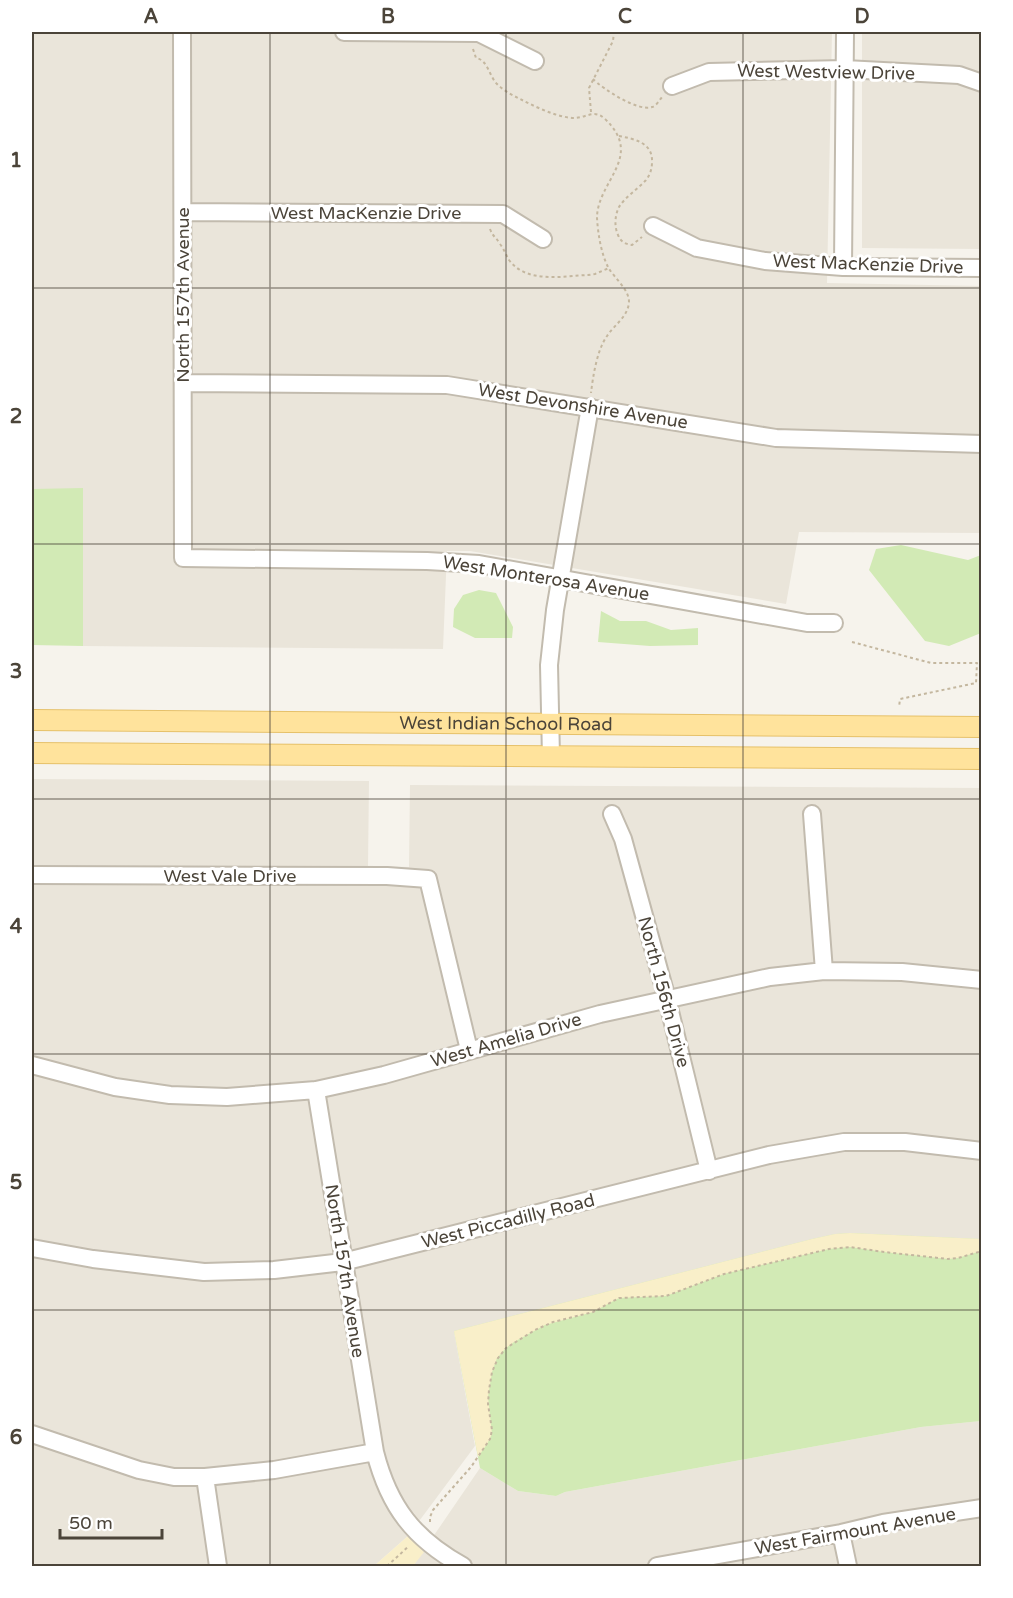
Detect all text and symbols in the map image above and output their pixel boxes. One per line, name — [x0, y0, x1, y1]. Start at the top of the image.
text: A — [144, 5, 159, 29]
text: B — [381, 5, 395, 29]
text: C — [618, 5, 632, 29]
text: D — [854, 5, 870, 29]
street label: West Westview Drive — [737, 59, 915, 85]
text: 1 — [10, 149, 22, 173]
street label: West MacKenzie Drive — [271, 202, 461, 224]
street label: North 157th Avenue — [172, 207, 194, 383]
street label: West MacKenzie Drive — [772, 250, 964, 278]
street label: West Devonshire Avenue — [476, 379, 690, 433]
text: 2 — [10, 405, 22, 429]
street label: West Monterosa Avenue — [441, 551, 651, 605]
text: 3 — [10, 660, 22, 684]
street label: West Indian School Road — [399, 712, 613, 735]
street label: West Vale Drive — [163, 865, 297, 887]
street label: North 156th Drive — [633, 914, 695, 1070]
text: 4 — [10, 915, 23, 939]
street label: West Amelia Drive — [428, 1008, 584, 1072]
text: 5 — [10, 1171, 22, 1195]
street label: North 157th Avenue — [320, 1183, 370, 1359]
street label: West Piccadilly Road — [419, 1189, 597, 1253]
text: 6 — [10, 1426, 22, 1450]
scale bar — [60, 1502, 162, 1540]
street label: West Fairmount Avenue — [753, 1502, 957, 1560]
text: 50 m — [69, 1512, 113, 1534]

